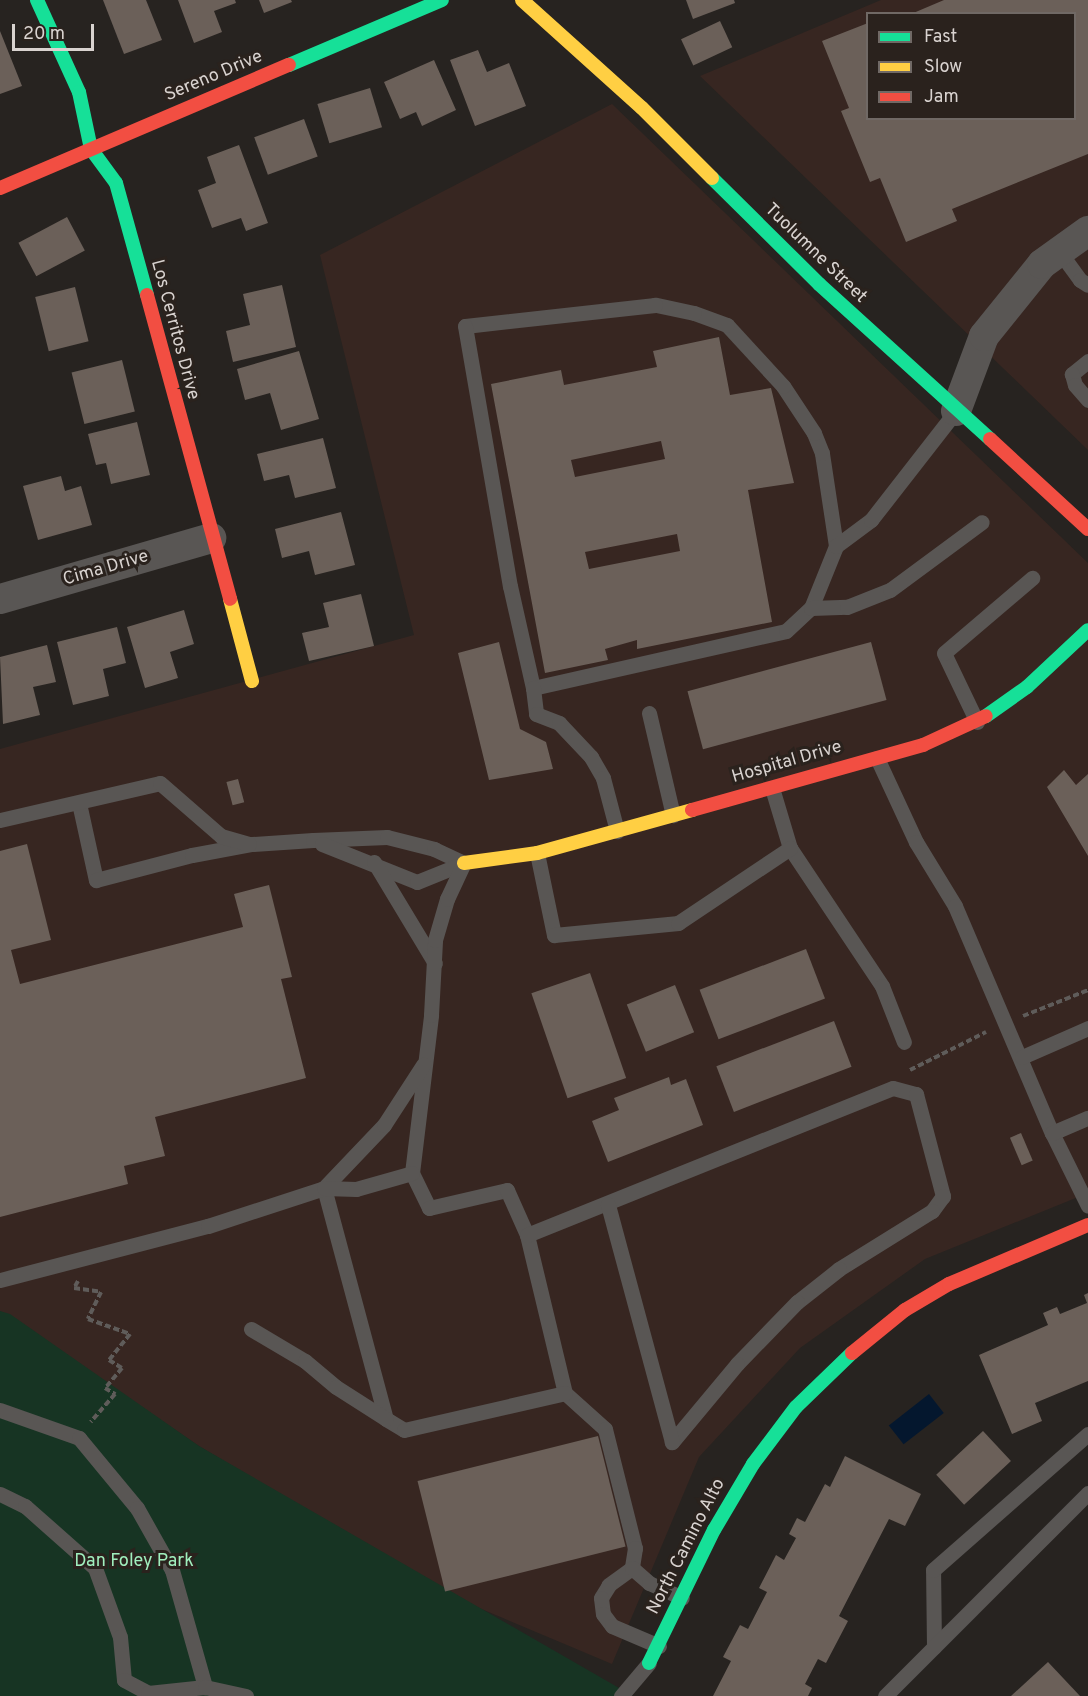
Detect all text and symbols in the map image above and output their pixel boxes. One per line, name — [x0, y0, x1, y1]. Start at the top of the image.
scale bar — [15, 12, 98, 50]
legend — [866, 12, 1076, 120]
text: 20 m — [23, 23, 65, 46]
text: Fast — [924, 26, 957, 49]
street label: Sereno Drive — [162, 47, 266, 107]
text: Slow — [924, 56, 962, 79]
text: Jam — [924, 86, 959, 109]
street label: Tuolumne Street — [759, 200, 871, 308]
street label: Los Cerritos Drive — [145, 257, 203, 403]
street label: Cima Drive — [61, 547, 151, 591]
street label: Hospital Drive — [730, 737, 844, 789]
street label: North Camino Alto — [643, 1475, 731, 1619]
park label: Dan Foley Park — [74, 1551, 194, 1573]

